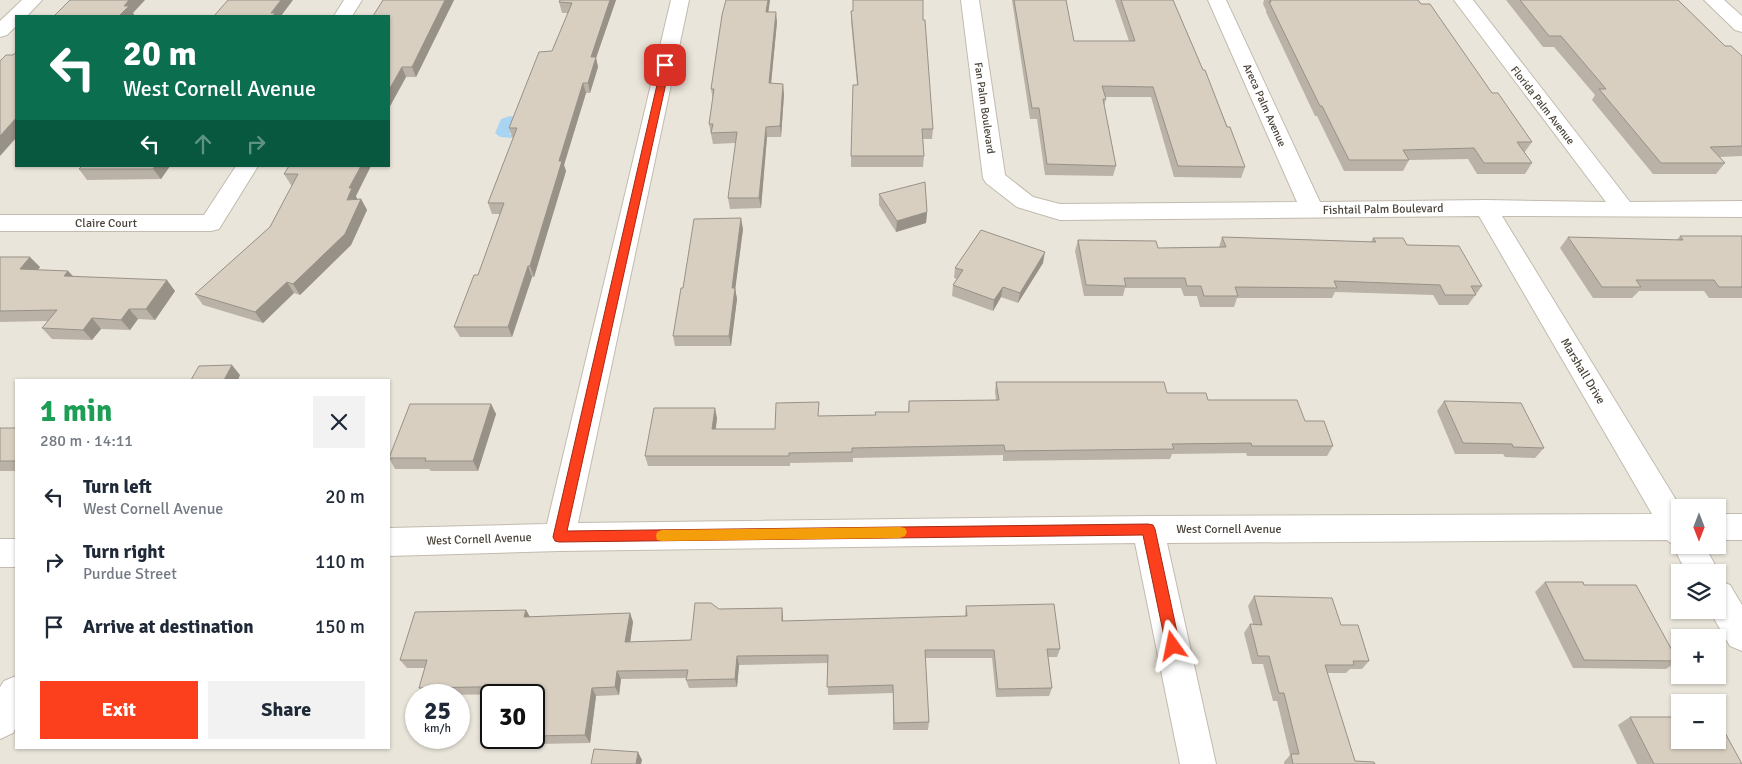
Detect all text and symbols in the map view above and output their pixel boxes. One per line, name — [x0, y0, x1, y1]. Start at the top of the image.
text: 20 m — [123, 32, 197, 75]
icon: left — [40, 35, 105, 100]
pin — [644, 44, 686, 86]
icon: arrive — [651, 51, 679, 79]
street label: Fan Palm Boulevard — [972, 61, 997, 155]
street label: Areca Palm Avenue — [1240, 62, 1289, 149]
street label: Florida Palm Avenue — [1508, 63, 1577, 147]
text: West Cornell Avenue — [123, 75, 316, 102]
icon: left — [136, 130, 164, 158]
icon: ahead — [189, 130, 217, 158]
icon: right — [242, 130, 270, 158]
street label: Fishtail Palm Boulevard — [1322, 201, 1444, 218]
street label: Claire Court — [75, 216, 137, 231]
street label: Marshall Drive — [1557, 335, 1608, 407]
text: 1 min — [40, 393, 112, 430]
button: close — [313, 396, 365, 448]
text: 280 m · 14:11 — [40, 431, 133, 451]
text: Turn left — [83, 475, 152, 499]
icon: left — [40, 483, 68, 511]
text: 20 m — [325, 485, 365, 509]
text: West Cornell Avenue — [83, 499, 223, 519]
north arrow — [1671, 499, 1726, 554]
map controls — [1671, 499, 1726, 749]
street label: West Cornell Avenue — [1176, 522, 1282, 537]
street label: West Cornell Avenue — [426, 530, 532, 549]
text: Turn right — [83, 540, 165, 564]
icon: right — [40, 548, 68, 576]
text: 110 m — [315, 550, 365, 574]
text: Purdue Street — [83, 564, 177, 584]
button: layers — [1671, 564, 1726, 619]
icon: arrive — [40, 613, 68, 641]
text: Arrive at destination — [83, 615, 254, 639]
text: 150 m — [315, 615, 365, 639]
position arrow — [1146, 619, 1198, 671]
button: + — [1671, 629, 1726, 684]
button: Exit — [40, 681, 198, 739]
button: Share — [208, 681, 365, 739]
speed limit sign: 30 — [480, 684, 545, 749]
button: − — [1671, 694, 1726, 749]
text: 25 — [424, 695, 451, 726]
text: km/h — [424, 721, 451, 736]

